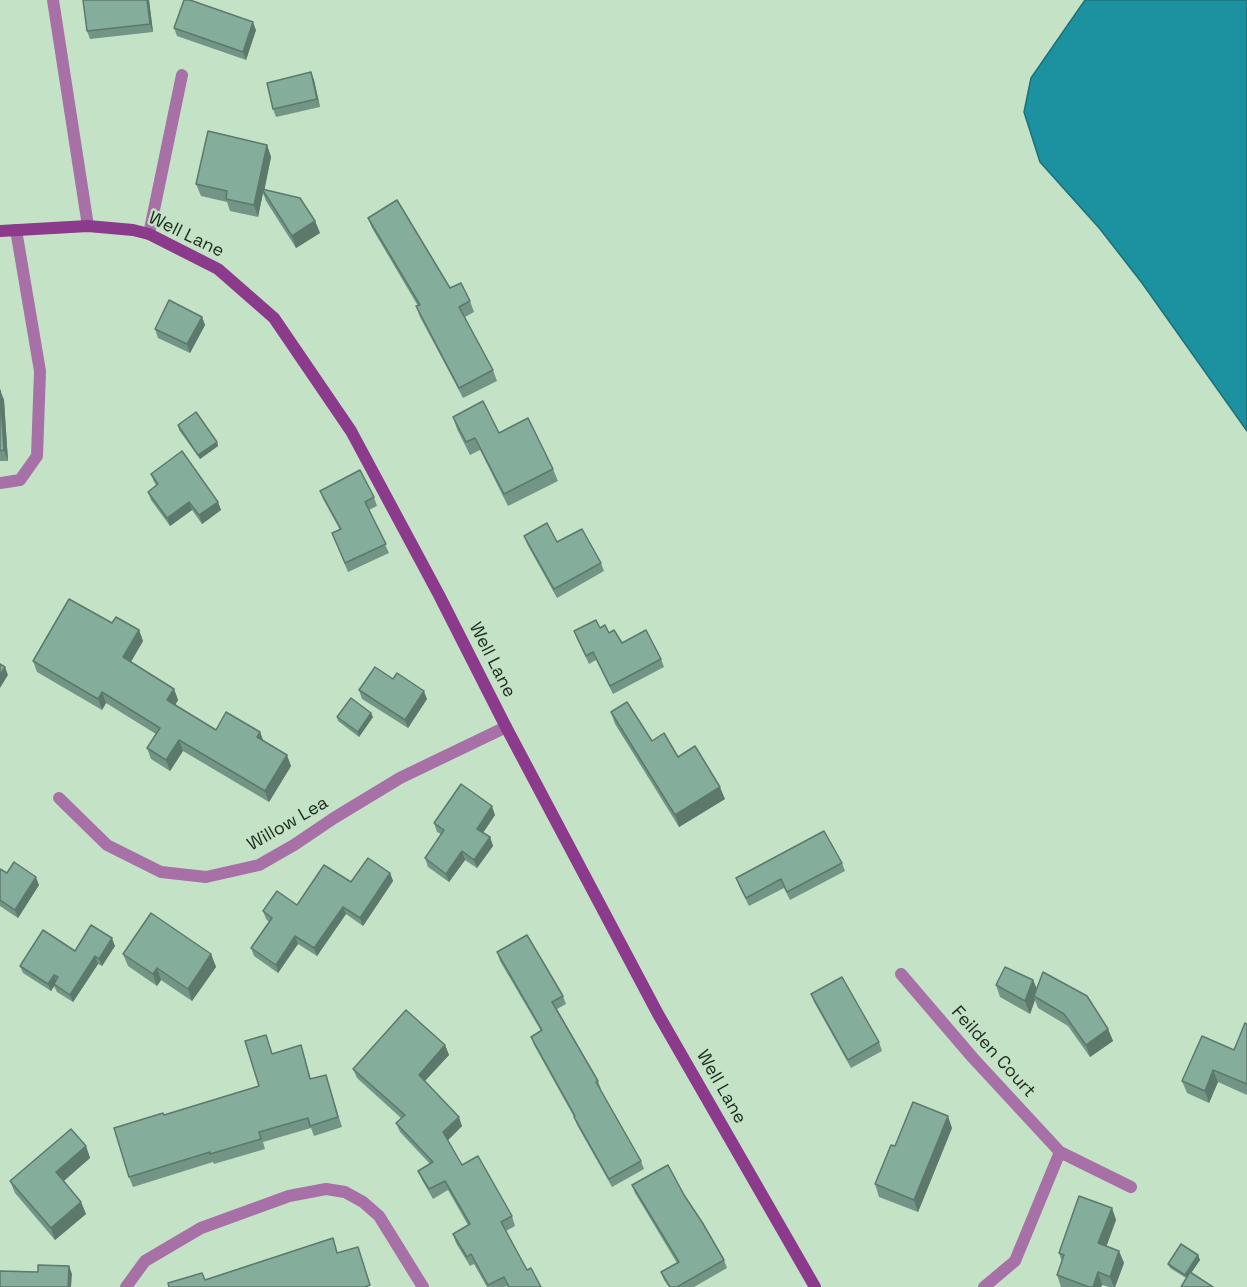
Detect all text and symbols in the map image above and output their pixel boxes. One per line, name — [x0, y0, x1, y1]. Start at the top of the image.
street label: Well Lane — [145, 207, 227, 263]
street label: Well Lane — [464, 619, 520, 701]
street label: Willow Lea — [244, 792, 332, 856]
street label: Feilden Court — [946, 1002, 1040, 1102]
street label: Well Lane — [691, 1046, 751, 1128]

